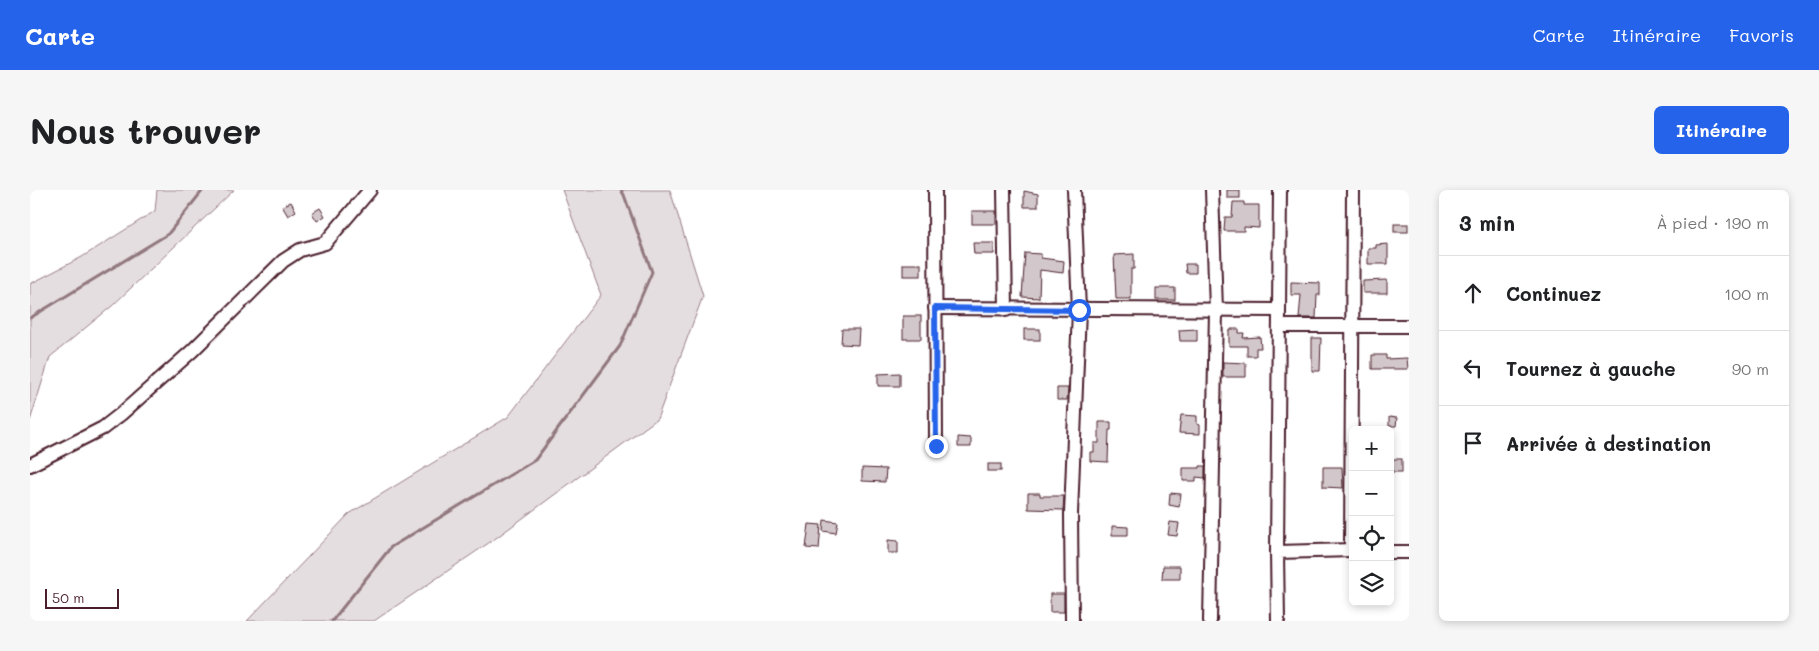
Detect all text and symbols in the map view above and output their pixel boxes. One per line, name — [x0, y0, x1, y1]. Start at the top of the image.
text: Carte — [25, 20, 95, 51]
text: Carte — [1533, 23, 1585, 47]
text: Itinéraire — [1613, 23, 1701, 47]
text: Favoris — [1729, 23, 1794, 47]
button: Itinéraire — [1654, 106, 1789, 154]
text: Nous trouver — [30, 107, 261, 153]
text: 3 min — [1459, 209, 1515, 236]
text: À pied · 190 m — [1656, 212, 1769, 233]
icon: ahead — [1459, 279, 1487, 307]
text: Continuez — [1506, 281, 1601, 306]
text: 100 m — [1724, 283, 1769, 304]
route start — [1068, 299, 1091, 322]
icon: left — [1459, 354, 1487, 382]
text: Tournez à gauche — [1506, 356, 1675, 381]
text: 90 m — [1732, 358, 1769, 379]
map controls — [1349, 426, 1394, 606]
button: + — [1349, 426, 1394, 471]
icon: arrive — [1459, 429, 1487, 457]
text: Arrivée à destination — [1506, 431, 1711, 456]
route end — [925, 435, 948, 458]
button: − — [1349, 471, 1394, 516]
button: locate — [1349, 516, 1394, 561]
button: layers — [1349, 561, 1394, 606]
scale bar — [45, 586, 119, 609]
text: 50 m — [52, 588, 84, 607]

